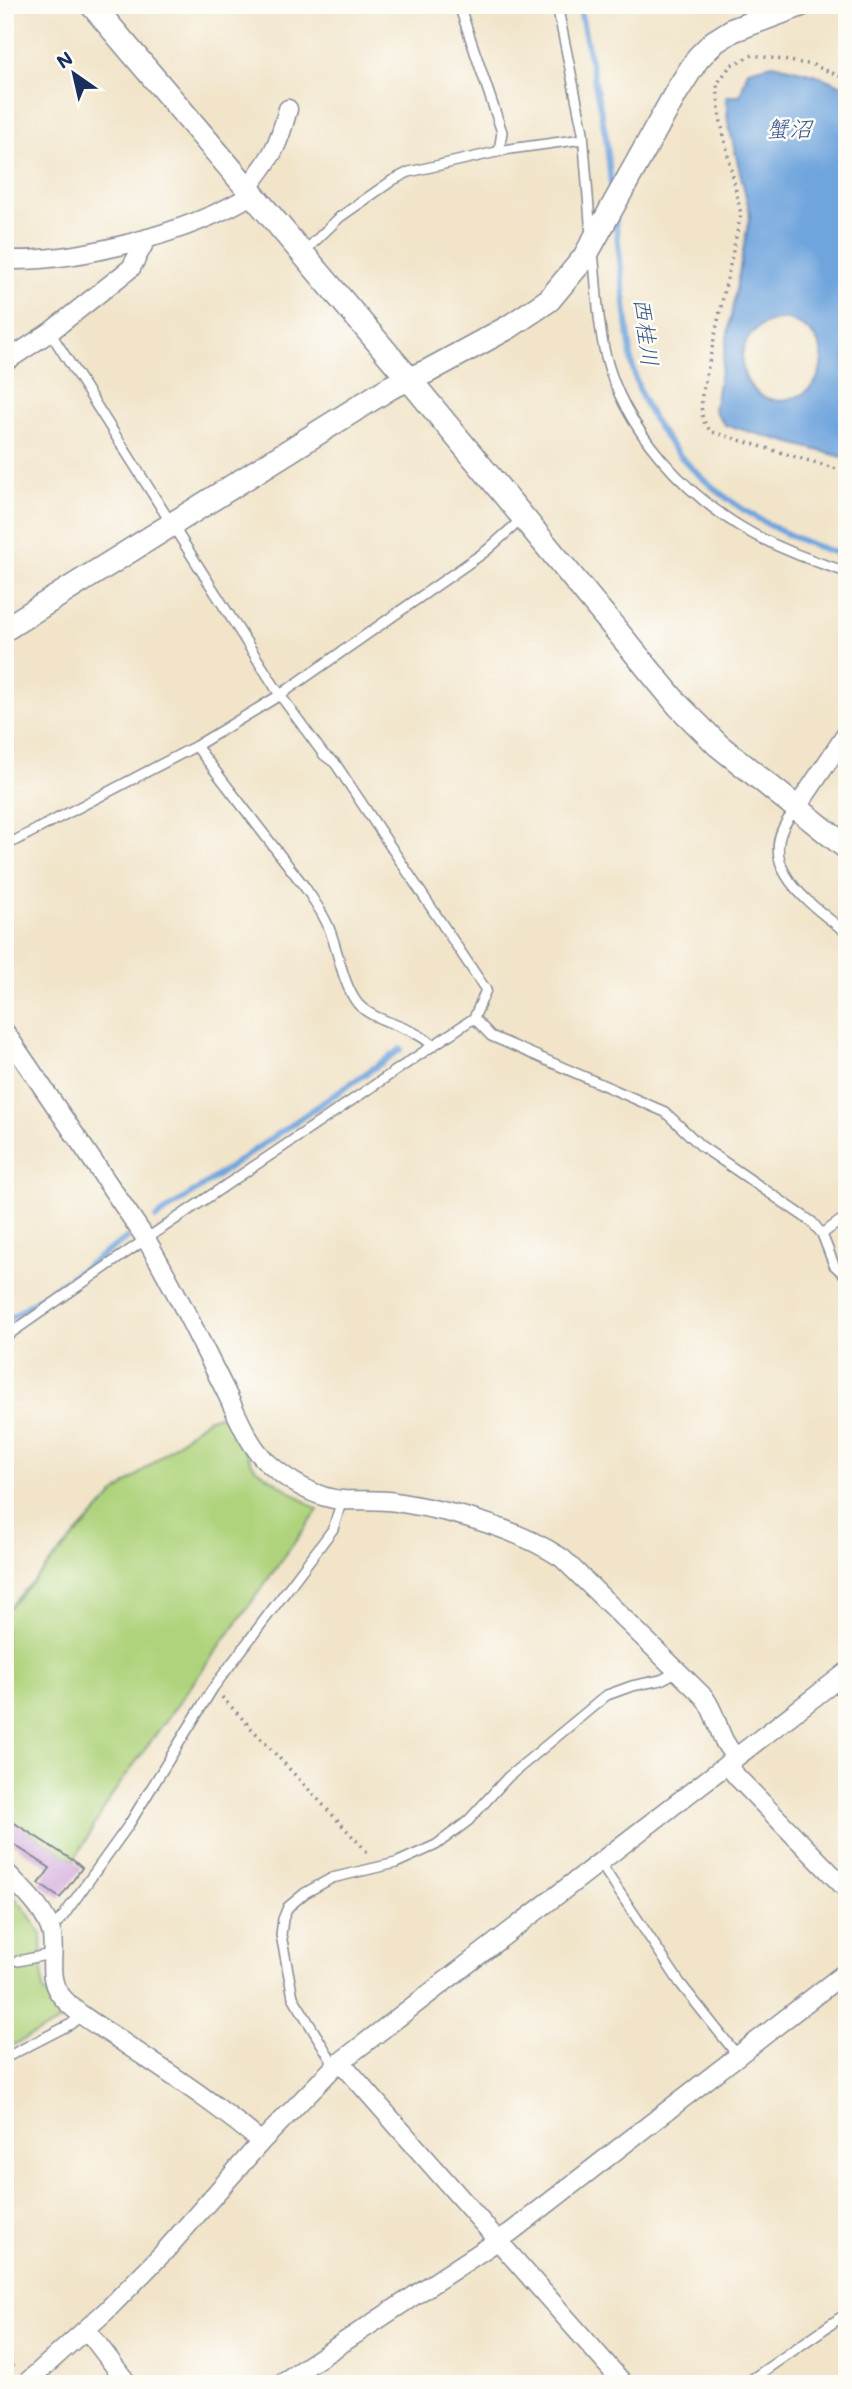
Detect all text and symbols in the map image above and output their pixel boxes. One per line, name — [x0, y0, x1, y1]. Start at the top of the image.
north arrow — [38, 38, 108, 108]
text: N — [51, 45, 77, 74]
water label: 蟹沼 — [766, 113, 814, 143]
water label: 西桂川 — [628, 296, 666, 368]

